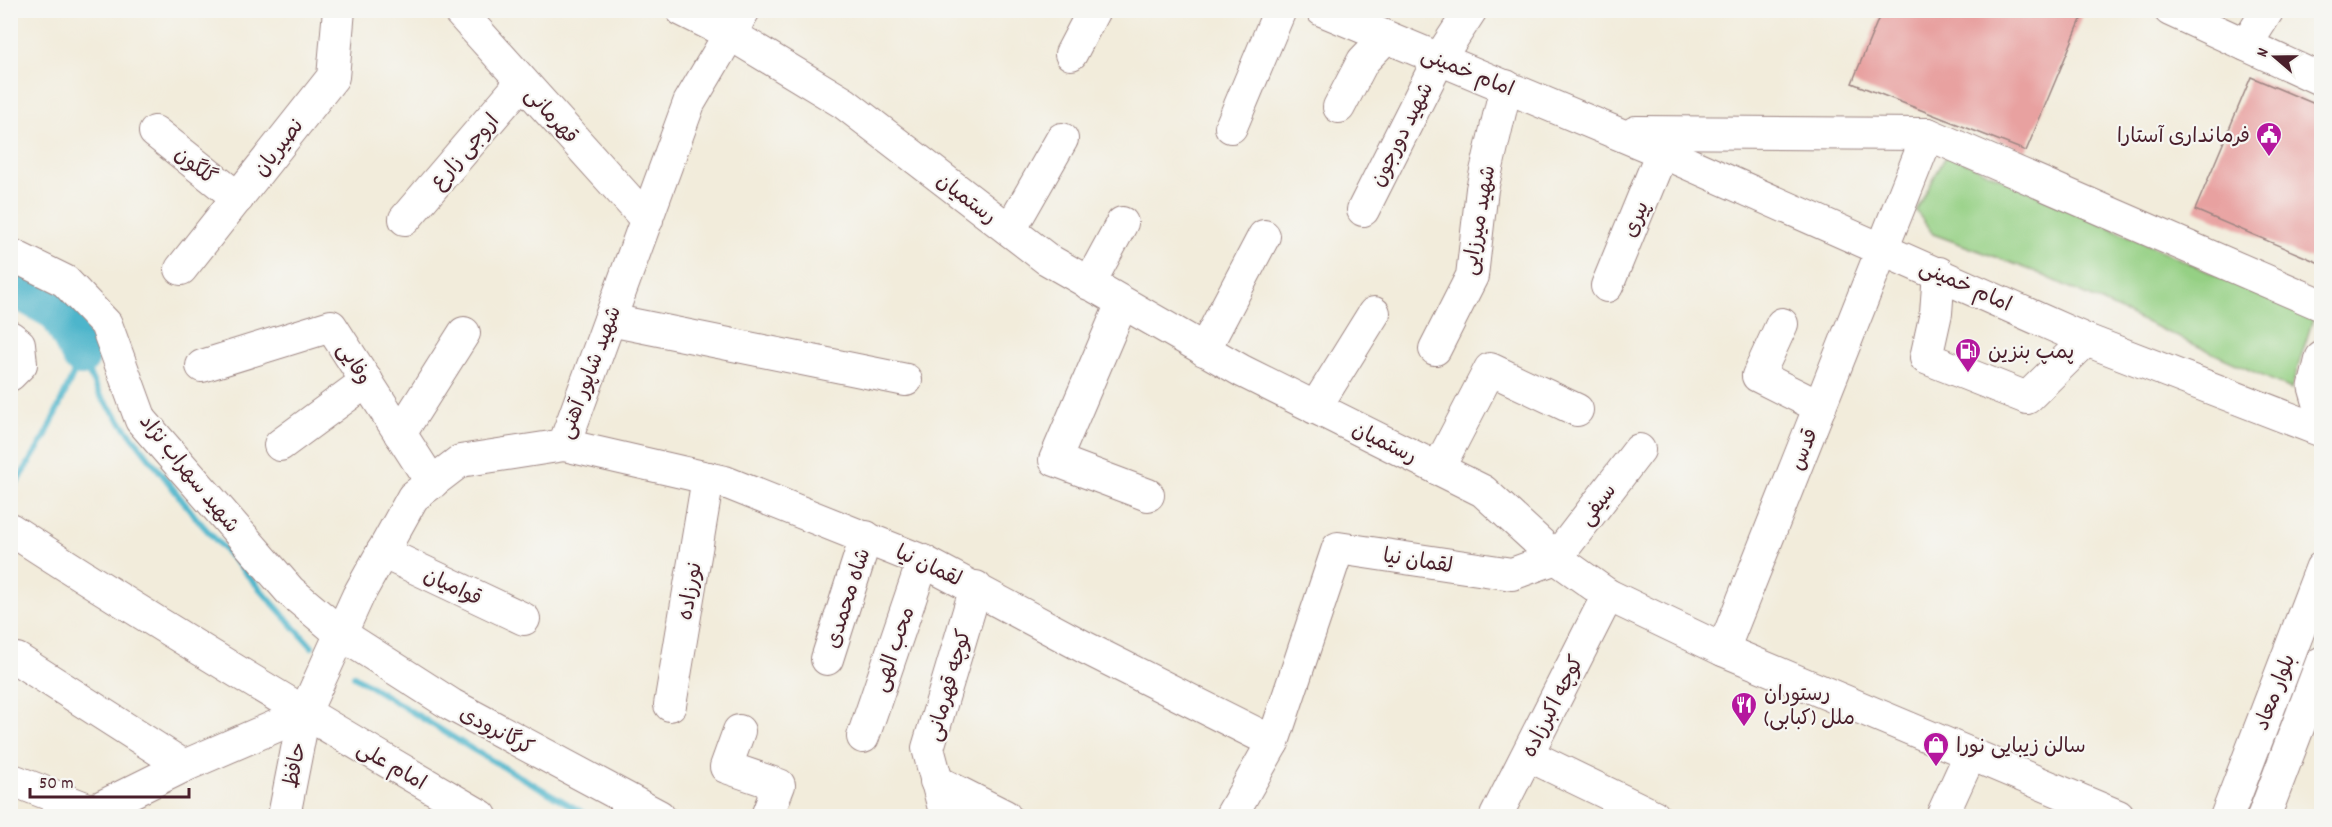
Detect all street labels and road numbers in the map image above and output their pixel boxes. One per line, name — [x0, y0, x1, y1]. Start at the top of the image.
street label: امام خمینی — [1416, 42, 1518, 106]
street label: شهید دورجون — [1364, 78, 1443, 193]
street label: قهرمانی — [516, 82, 583, 152]
street label: اروجی زارع — [425, 108, 508, 198]
street label: نصیریان — [248, 113, 313, 184]
street label: گلگون — [167, 141, 222, 194]
street label: شهید میرزایی — [1457, 163, 1505, 278]
street label: رستمیان — [929, 168, 1002, 233]
street label: پیری — [1617, 197, 1659, 243]
street label: امام خمینی — [1914, 254, 2016, 321]
street label: شهید شاپور آهنی — [553, 302, 631, 444]
street label: وفایی — [328, 338, 377, 392]
street label: شهید سهراب نژاد — [130, 409, 245, 541]
street label: رستمیان — [1346, 416, 1421, 473]
street label: قدس — [1784, 425, 1828, 476]
street label: سیفی — [1573, 478, 1625, 533]
street label: لقمان نیا — [890, 539, 966, 596]
street label: لقمان نیا — [1381, 543, 1455, 583]
street label: شاه محمدی — [820, 545, 880, 653]
street label: نورزاده — [672, 560, 712, 623]
street label: قوامیان — [418, 562, 486, 615]
street label: محب الهی — [867, 603, 924, 697]
street label: کوچه قهرمانی — [921, 626, 981, 745]
street label: بلوار معاد — [2248, 650, 2305, 736]
street label: کوچه اکبرزاده — [1516, 651, 1593, 764]
street label: کرگانرودی — [453, 701, 538, 765]
street label: امام علی — [350, 736, 431, 800]
street label: حافظ — [278, 740, 316, 791]

